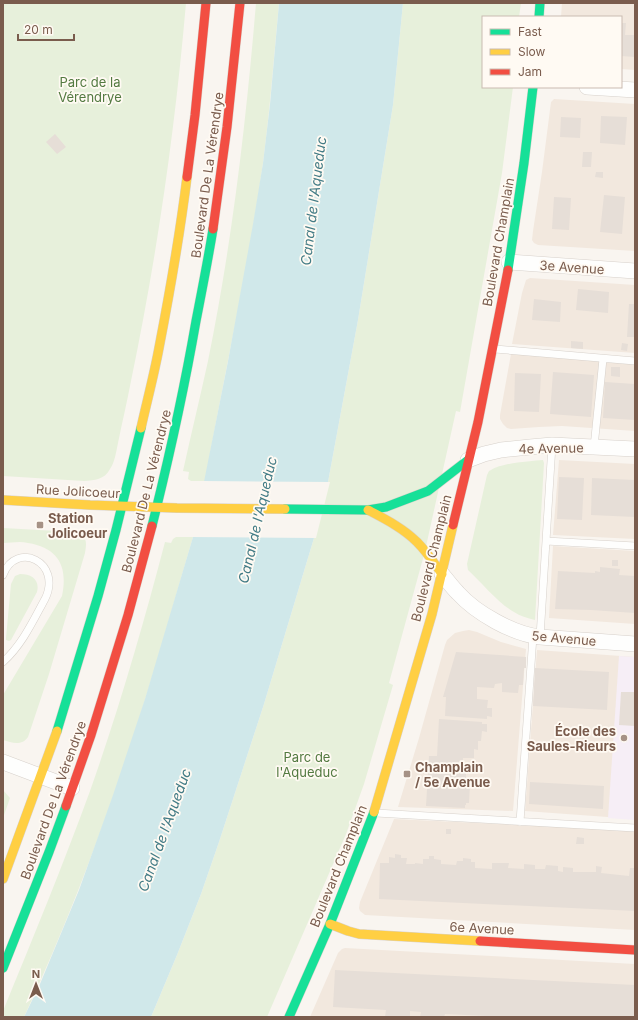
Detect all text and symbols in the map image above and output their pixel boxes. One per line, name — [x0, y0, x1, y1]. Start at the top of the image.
scale bar — [18, 16, 74, 42]
legend — [482, 16, 622, 88]
text: 20 m — [24, 22, 53, 37]
text: Fast — [518, 24, 542, 39]
text: Slow — [518, 44, 546, 59]
text: Jam — [518, 64, 542, 79]
park label: Parc de la Vérendrye — [58, 74, 122, 105]
street label: Boulevard De La Vérendrye — [187, 91, 227, 259]
water label: Canal de l'Aqueduc — [297, 136, 329, 266]
street label: Boulevard Champlain — [479, 176, 517, 308]
street label: 3e Avenue — [539, 257, 605, 277]
street label: Boulevard De La Vérendrye — [118, 408, 174, 574]
street label: 4e Avenue — [518, 439, 584, 457]
water label: Canal de l'Aqueduc — [234, 455, 280, 585]
street label: Rue Jolicoeur — [36, 481, 121, 501]
street label: Boulevard Champlain — [407, 493, 455, 623]
place label: Station Jolicoeur — [48, 510, 108, 541]
marker: Station Jolicoeur — [35, 520, 45, 530]
street label: 5e Avenue — [531, 627, 597, 649]
street label: Boulevard De La Vérendrye — [17, 718, 89, 882]
place label: École des Saules-Rieurs — [527, 723, 616, 754]
marker: École des Saules-Rieurs — [619, 733, 629, 743]
park label: Parc de l'Aqueduc — [276, 749, 338, 780]
place label: Champlain / 5e Avenue — [415, 759, 491, 790]
water label: Canal de l'Aqueduc — [134, 766, 194, 894]
marker: Champlain / 5e Avenue — [402, 769, 412, 779]
street label: Boulevard Champlain — [306, 803, 370, 929]
street label: 6e Avenue — [449, 918, 515, 938]
north arrow — [16, 964, 56, 1004]
text: N — [32, 967, 40, 981]

